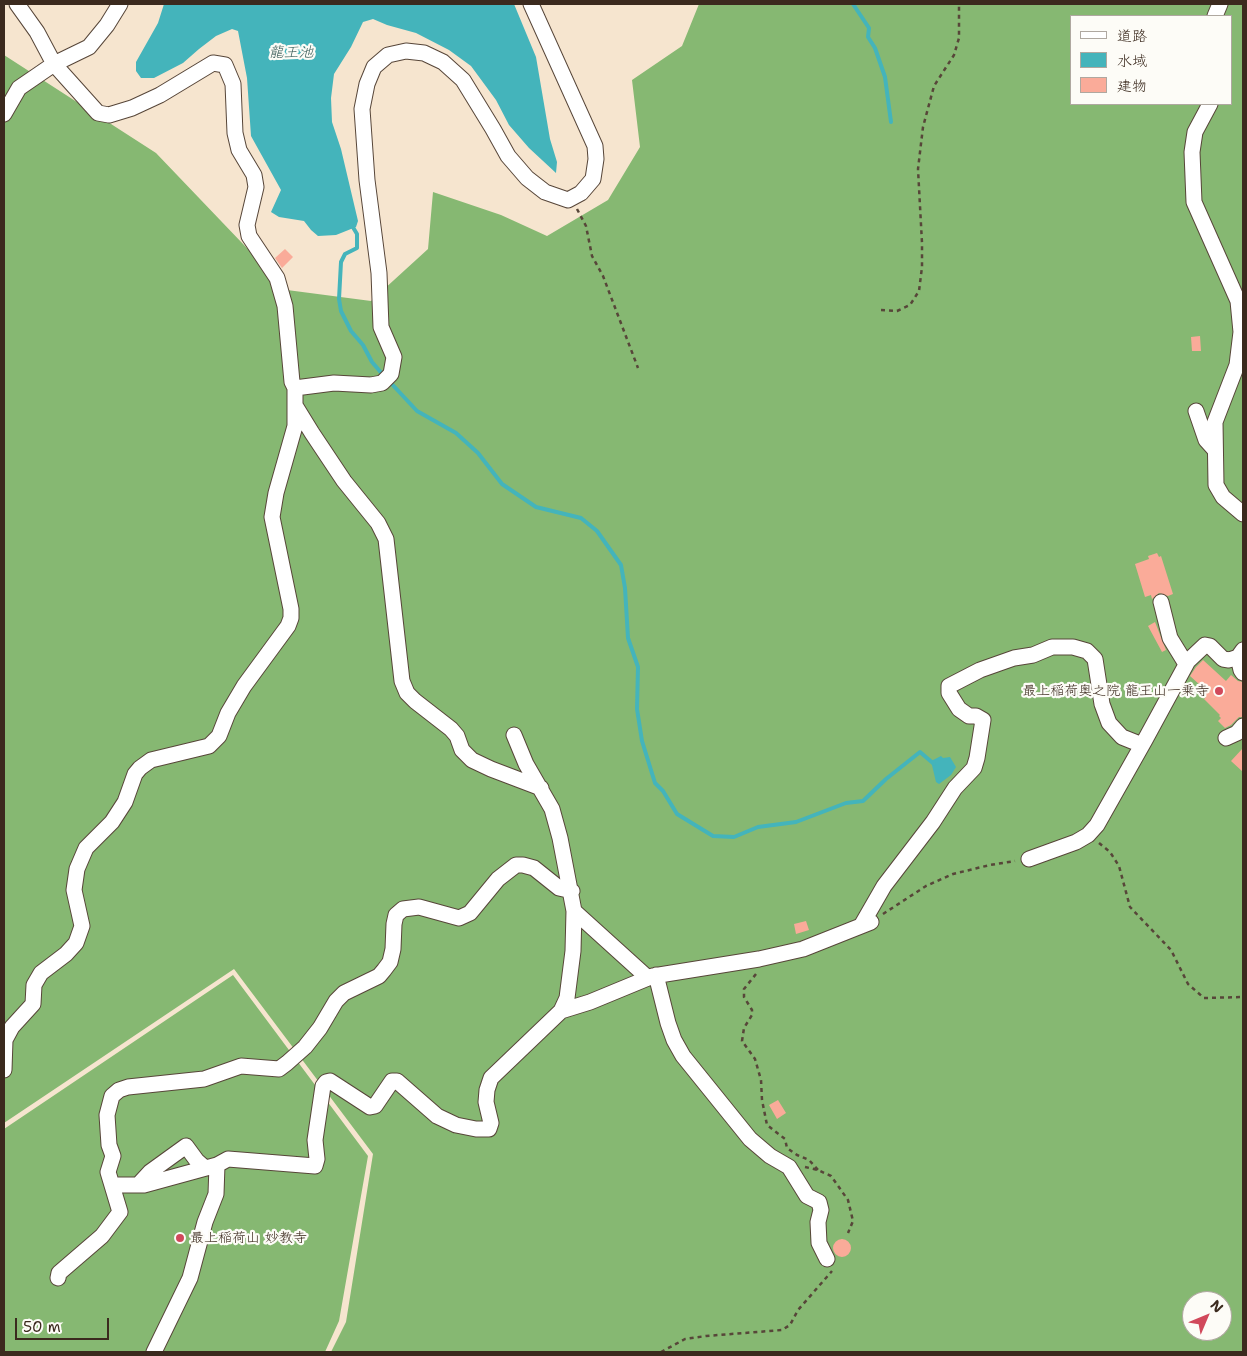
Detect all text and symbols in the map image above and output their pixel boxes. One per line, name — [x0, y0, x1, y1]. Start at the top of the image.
legend — [1070, 15, 1232, 105]
text: 道路 — [1117, 26, 1147, 46]
water label: 龍王池 — [269, 44, 313, 62]
text: 水域 — [1117, 51, 1147, 71]
text: 建物 — [1117, 76, 1147, 96]
place label: 最上稲荷奥之院 龍王山一乗寺 — [1022, 683, 1209, 699]
marker: 最上稲荷奥之院 龍王山一乗寺 — [1213, 685, 1225, 697]
place label: 最上稲荷山 妙教寺 — [190, 1230, 307, 1246]
marker: 最上稲荷山 妙教寺 — [174, 1232, 186, 1244]
north arrow — [1182, 1291, 1232, 1341]
text: N — [1207, 1296, 1227, 1316]
scale bar — [18, 1308, 111, 1340]
text: 50 m — [23, 1317, 61, 1337]

